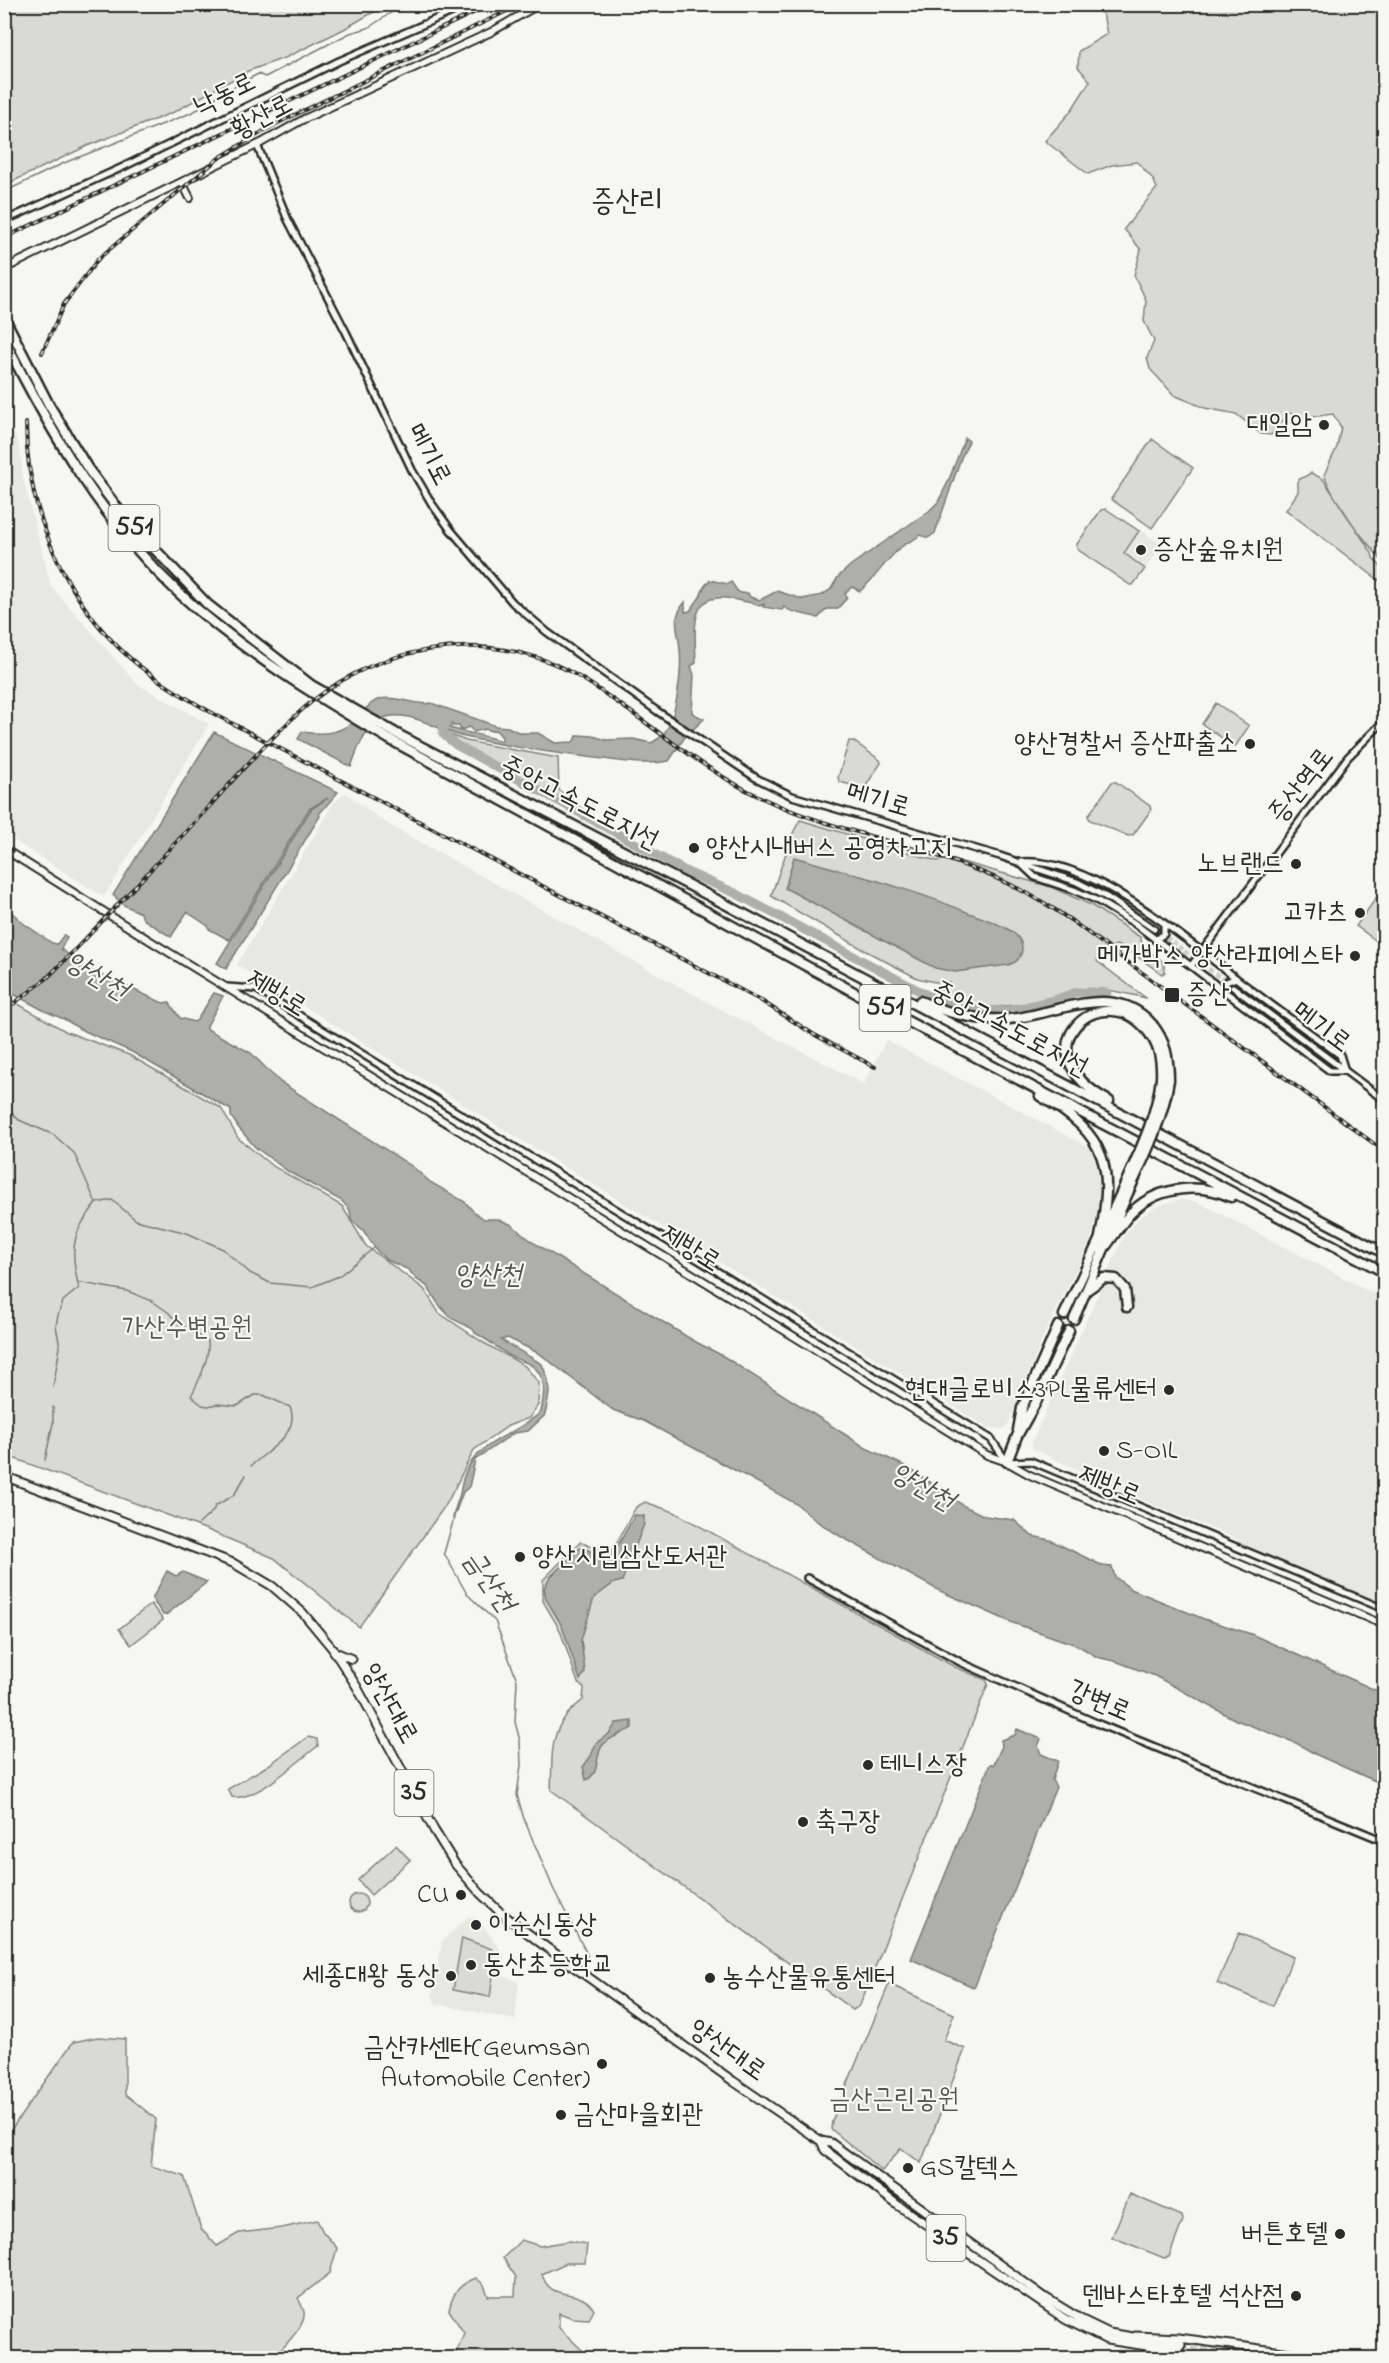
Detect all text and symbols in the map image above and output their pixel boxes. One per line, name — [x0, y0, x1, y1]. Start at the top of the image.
street label: 낙동로 — [187, 63, 263, 127]
street label: 황산로 — [224, 85, 300, 151]
district label: 증산리 — [591, 181, 663, 225]
place label: 대일암 — [1247, 406, 1312, 445]
street label: 메기로 — [395, 417, 461, 493]
marker: 대일암 — [1317, 418, 1331, 432]
road number: 551 — [108, 505, 160, 551]
place label: 증산숲유치원 — [1153, 531, 1283, 570]
marker: 증산숲유치원 — [1134, 543, 1148, 557]
place label: 양산경찰서 증산파출소 — [1014, 725, 1238, 764]
marker: 양산경찰서 증산파출소 — [1243, 737, 1257, 751]
street label: 증산역로 — [1260, 740, 1344, 832]
street label: 중앙고속도로지선 — [493, 747, 665, 861]
street label: 메기로 — [841, 773, 915, 829]
place label: 양산시내버스 공영차고지 — [706, 829, 952, 868]
marker: 양산시내버스 공영차고지 — [687, 841, 701, 855]
place label: 노브랜드 — [1197, 845, 1284, 884]
marker: 노브랜드 — [1289, 857, 1303, 871]
place label: 고카츠 — [1283, 894, 1348, 933]
marker: 고카츠 — [1353, 906, 1367, 920]
place label: 메가박스 양산라피에스타 — [1097, 937, 1343, 976]
water label: 양산천 — [56, 942, 138, 1013]
marker: 메가박스 양산라피에스타 — [1348, 949, 1362, 963]
street label: 제방로 — [238, 960, 314, 1028]
street label: 중앙고속도로지선 — [923, 972, 1095, 1088]
place label: 증산 — [1186, 976, 1230, 1015]
road number: 551 — [860, 985, 910, 1031]
marker: 증산 — [1163, 986, 1181, 1004]
street label: 메기로 — [1283, 993, 1359, 1063]
street label: 제방로 — [652, 1215, 728, 1283]
water label: 양산천 — [454, 1256, 524, 1297]
park label: 가산수변공원 — [122, 1309, 252, 1348]
place label: 현대글로비스3PL물류센터 — [905, 1371, 1157, 1410]
marker: 현대글로비스3PL물류센터 — [1162, 1383, 1176, 1397]
place label: S-OIL — [1116, 1432, 1178, 1471]
marker: S-OIL — [1097, 1444, 1111, 1458]
water label: 양산천 — [882, 1453, 964, 1524]
street label: 제방로 — [1071, 1455, 1147, 1517]
place label: 양산시립삼산도서관 — [532, 1538, 728, 1577]
water label: 금산천 — [452, 1543, 526, 1623]
marker: 양산시립삼산도서관 — [513, 1550, 527, 1564]
street label: 양산대로 — [351, 1657, 427, 1751]
street label: 강변로 — [1061, 1671, 1137, 1733]
place label: 테니스장 — [880, 1746, 967, 1785]
marker: 테니스장 — [861, 1758, 875, 1772]
road number: 35 — [394, 1770, 434, 1816]
place label: 축구장 — [815, 1803, 880, 1842]
marker: 축구장 — [796, 1815, 810, 1829]
place label: CU — [417, 1876, 449, 1915]
marker: CU — [454, 1888, 468, 1902]
place label: 이순신동상 — [488, 1906, 597, 1945]
marker: 이순신동상 — [469, 1918, 483, 1932]
place label: 동산초등학교 — [483, 1946, 613, 1985]
place label: 세종대왕 동상 — [302, 1957, 439, 1996]
marker: 동산초등학교 — [464, 1958, 478, 1972]
place label: 농수산물유통센터 — [722, 1959, 896, 1998]
marker: 세종대왕 동상 — [444, 1969, 458, 1983]
marker: 농수산물유통센터 — [703, 1971, 717, 1985]
street label: 양산대로 — [680, 2010, 774, 2092]
place label: 금산카센타(Geumsan Automobile Center) — [363, 2029, 590, 2099]
marker: 금산카센타(Geumsan Automobile Center) — [595, 2057, 609, 2071]
park label: 금산근린공원 — [829, 2081, 959, 2120]
place label: 금산마을회관 — [573, 2096, 703, 2135]
marker: 금산마을회관 — [554, 2108, 568, 2122]
place label: GS칼텍스 — [920, 2149, 1019, 2188]
marker: GS칼텍스 — [901, 2161, 915, 2175]
road number: 35 — [926, 2215, 966, 2261]
place label: 버튼호텔 — [1241, 2215, 1328, 2254]
marker: 버튼호텔 — [1333, 2227, 1347, 2241]
place label: 덴바스타호텔 석산점 — [1082, 2277, 1284, 2316]
marker: 덴바스타호텔 석산점 — [1289, 2289, 1303, 2303]

